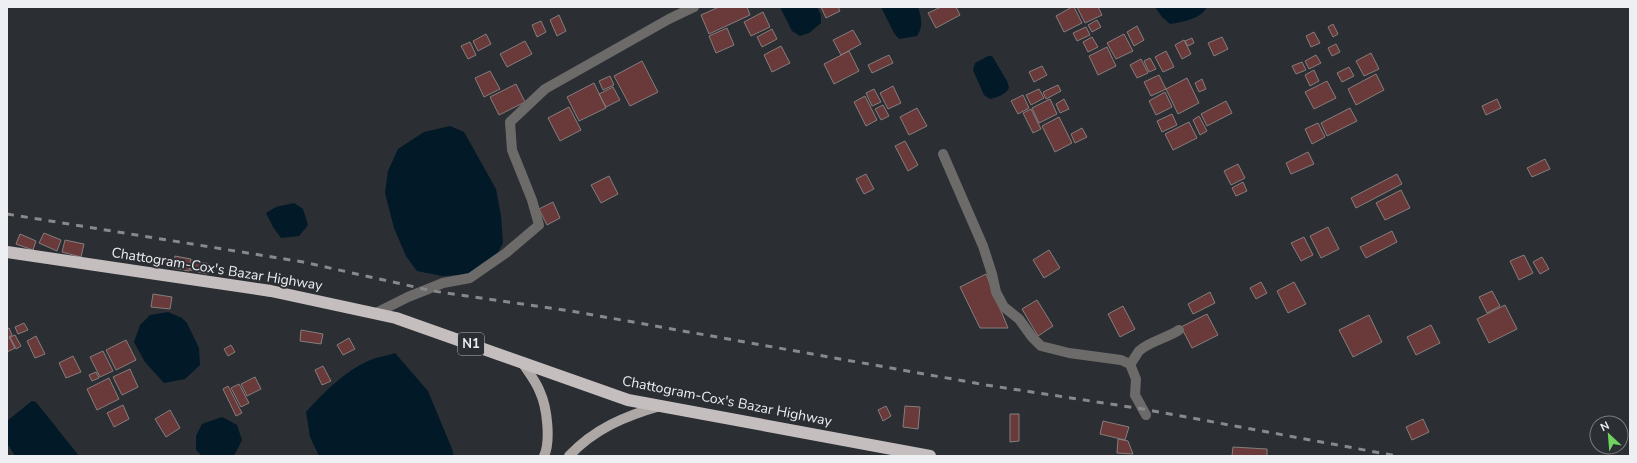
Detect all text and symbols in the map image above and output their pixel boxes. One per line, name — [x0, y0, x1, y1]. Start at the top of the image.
street label: Chattogram-Cox's Bazar Highway — [110, 243, 325, 295]
road number: N1 — [458, 333, 484, 355]
street label: Chattogram-Cox's Bazar Highway — [620, 371, 834, 431]
north arrow — [1589, 415, 1629, 455]
text: N — [1598, 418, 1612, 435]

